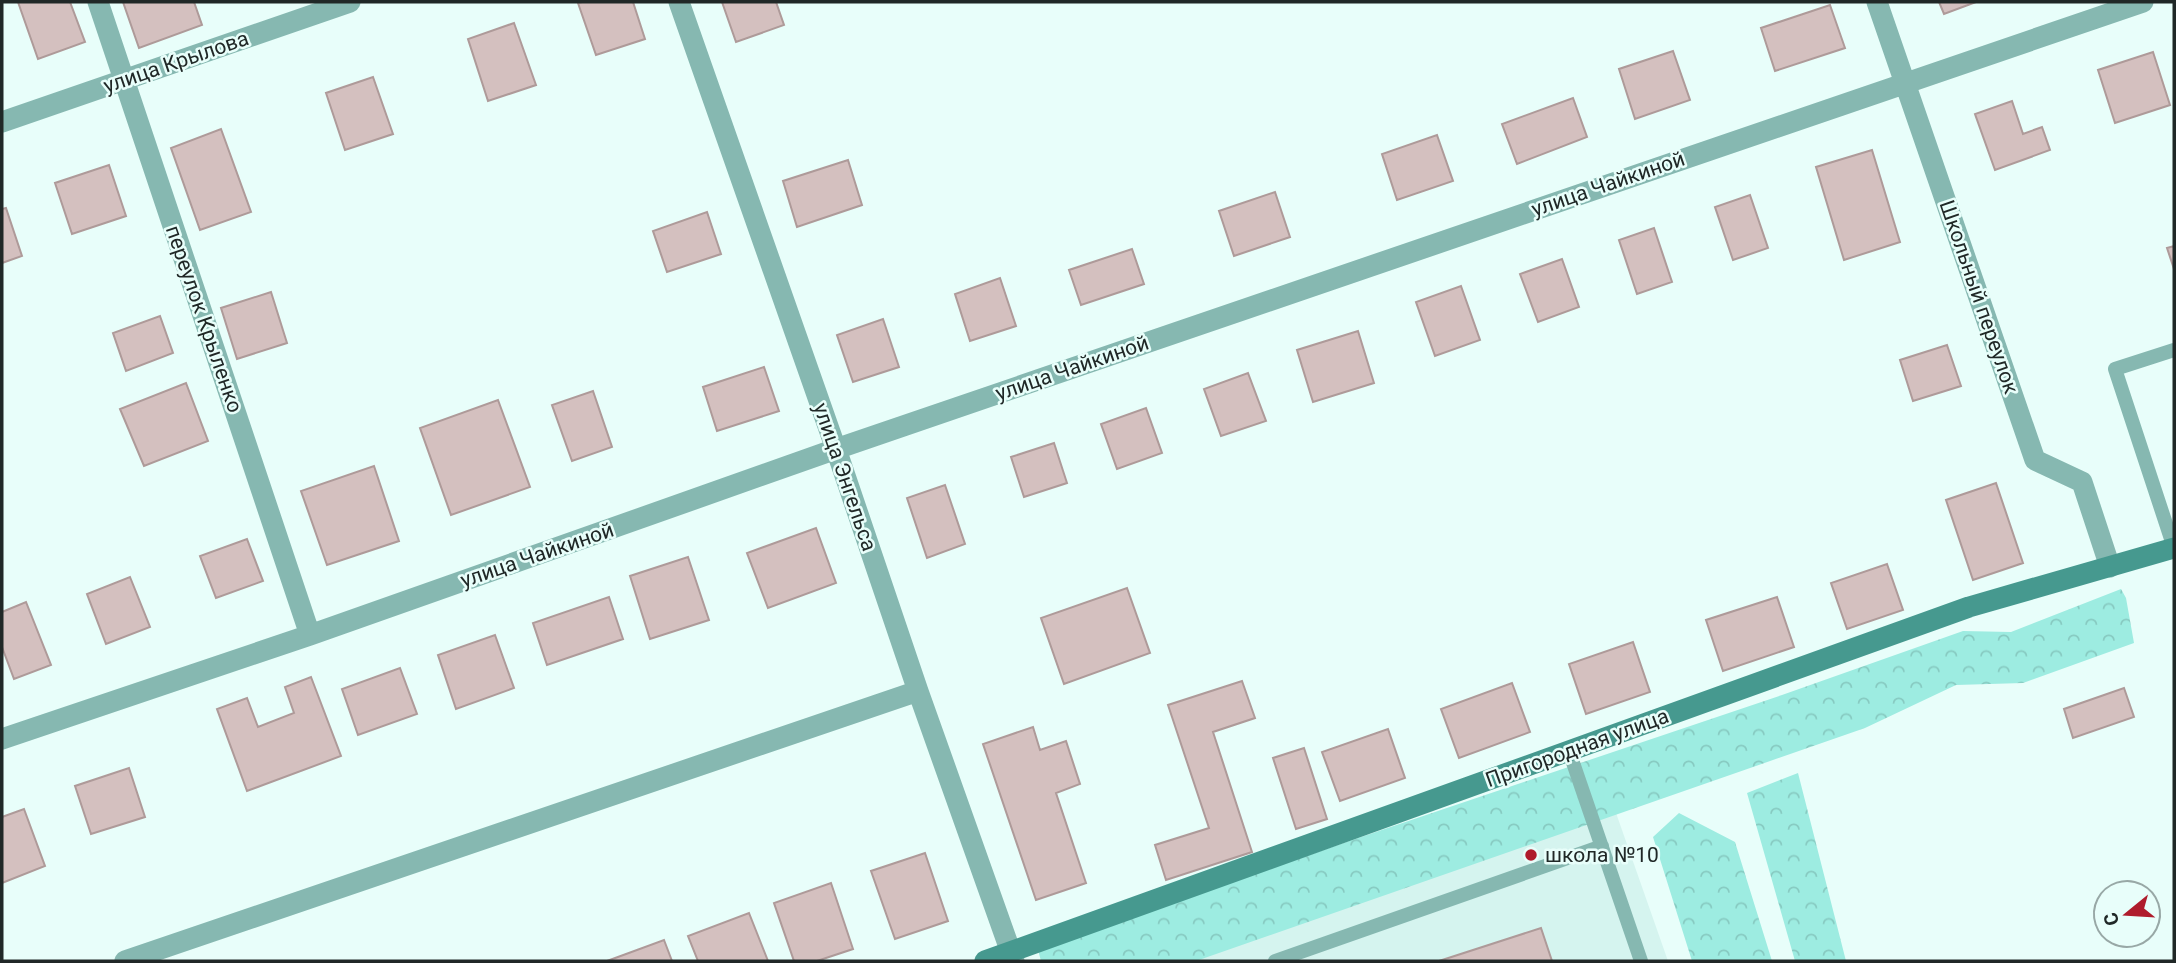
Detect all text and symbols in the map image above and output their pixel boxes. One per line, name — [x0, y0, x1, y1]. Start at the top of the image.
street label: улица Крылова — [100, 26, 252, 98]
street label: улица Чайкиной — [1528, 147, 1688, 221]
street label: Школьный переулок — [1935, 197, 2024, 398]
street label: переулок Крыленко — [161, 222, 247, 416]
street label: улица Чайкиной — [992, 331, 1152, 405]
street label: улица Энгельса — [808, 400, 882, 554]
street label: улица Чайкиной — [457, 518, 617, 592]
street label: Пригородная улица — [1482, 704, 1672, 792]
place label: школа №10 — [1545, 843, 1659, 867]
marker: школа №10 — [1523, 847, 1539, 863]
north arrow — [2092, 879, 2162, 949]
text: С — [2098, 910, 2124, 929]

